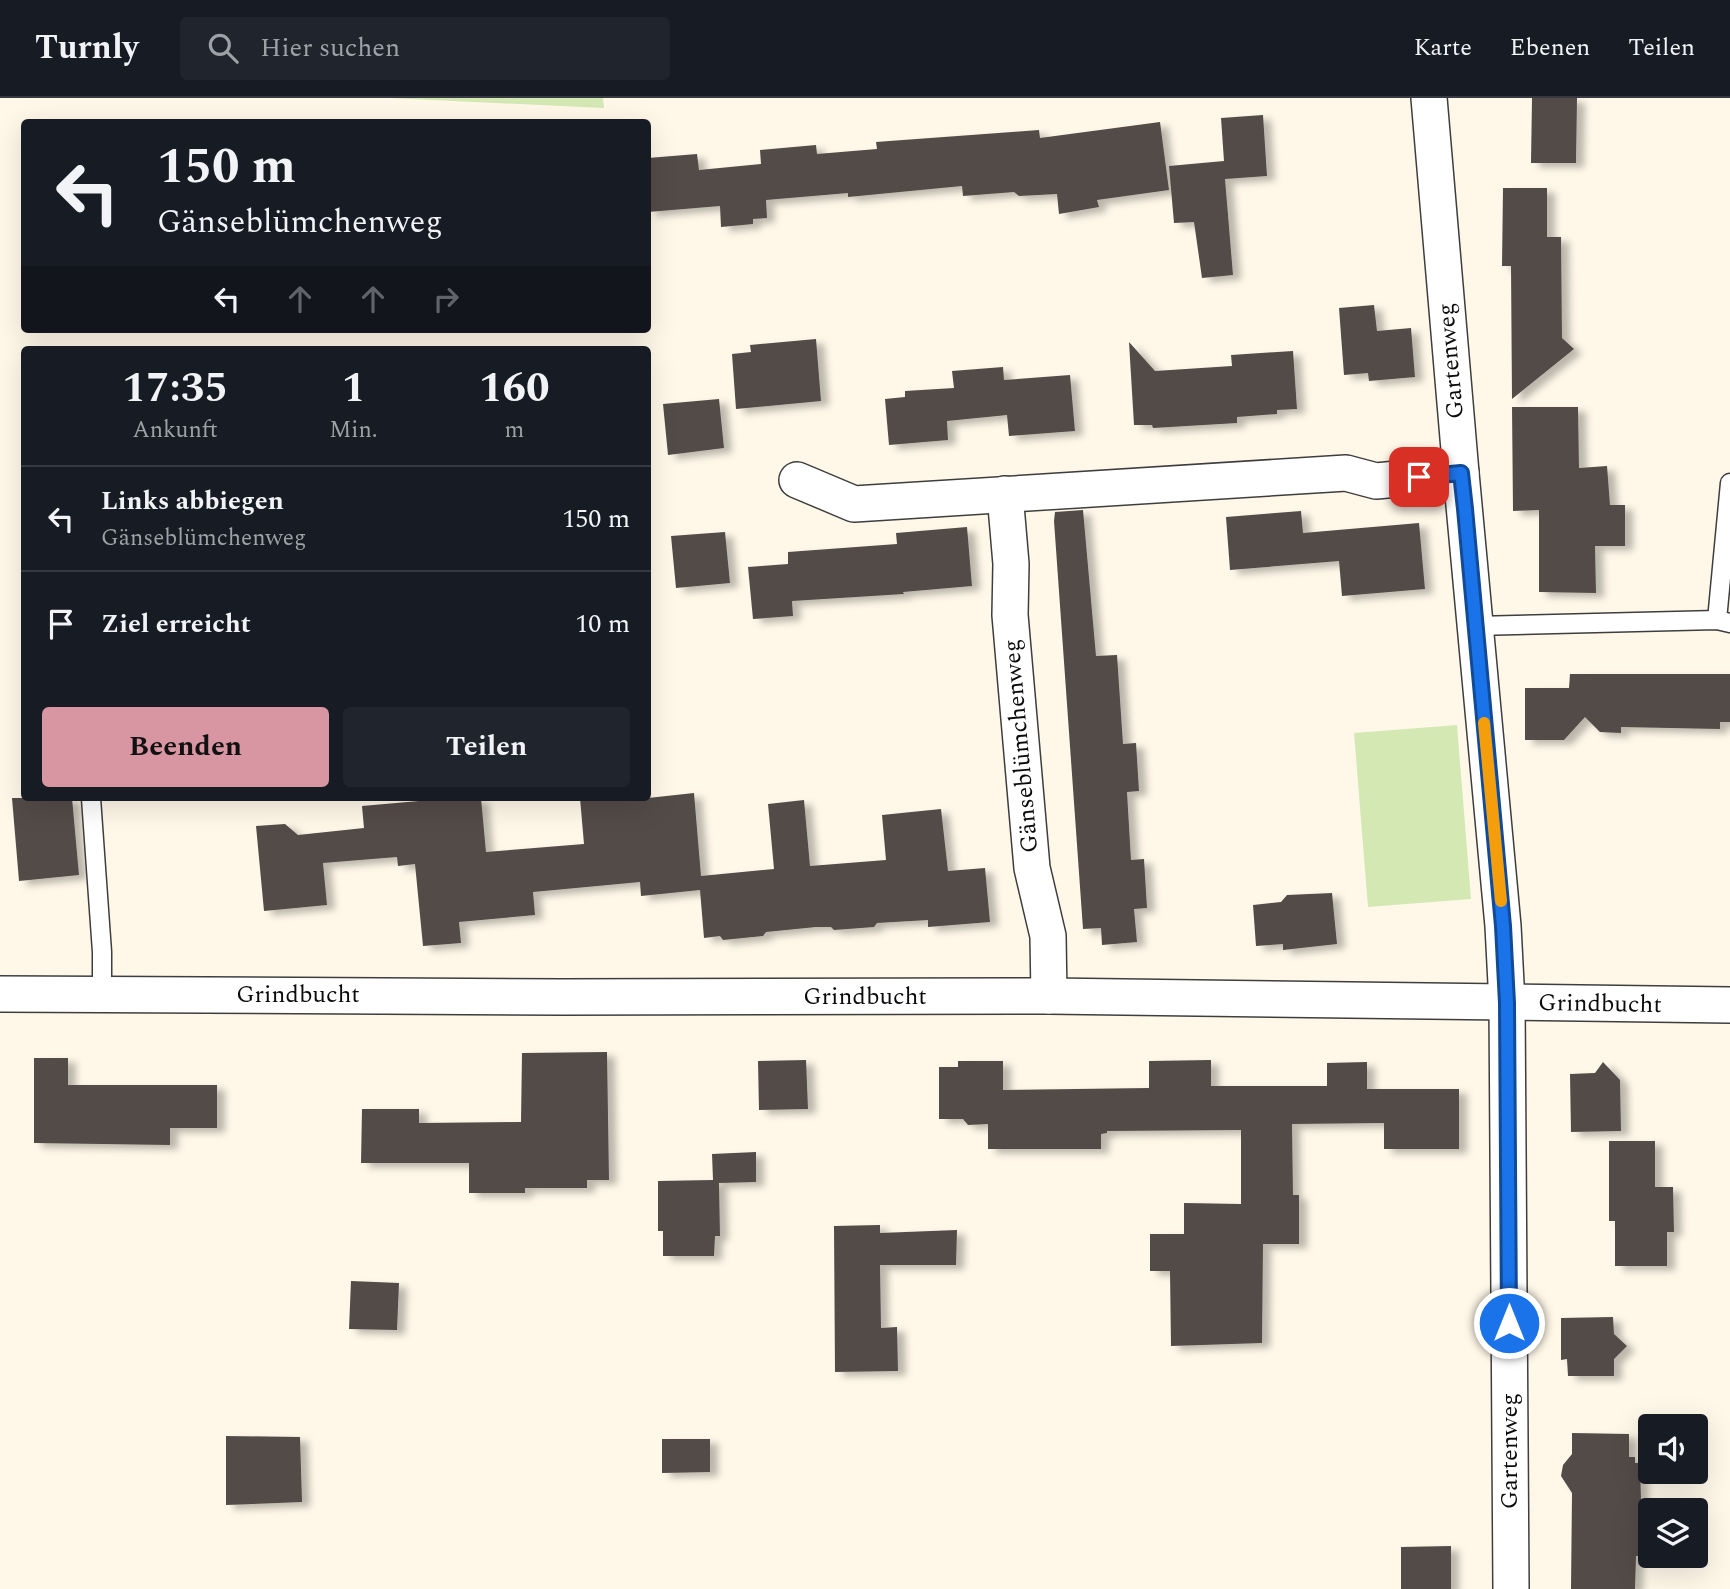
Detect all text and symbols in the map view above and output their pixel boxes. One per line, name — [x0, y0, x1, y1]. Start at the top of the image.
search box — [180, 17, 670, 80]
text: Turnly — [35, 23, 138, 73]
text: Hier suchen — [260, 28, 400, 68]
icon: search — [204, 29, 242, 67]
text: Karte — [1414, 30, 1472, 66]
text: Ebenen — [1510, 30, 1590, 66]
text: Teilen — [1628, 30, 1695, 66]
text: 150 m — [157, 130, 296, 205]
icon: left — [42, 147, 133, 238]
text: Gänseblümchenweg — [157, 198, 443, 247]
icon: left — [208, 280, 246, 318]
icon: ahead — [281, 280, 319, 318]
icon: ahead — [354, 280, 392, 318]
icon: right — [427, 280, 465, 318]
street label: Gartenweg — [1428, 301, 1474, 421]
text: 17:35 — [122, 357, 228, 420]
text: 1 — [342, 357, 365, 420]
text: 160 — [479, 357, 550, 420]
text: Ankunft — [132, 413, 218, 448]
text: Min. — [329, 413, 378, 448]
text: m — [504, 413, 524, 448]
pin — [1389, 447, 1449, 507]
icon: arrive — [1400, 458, 1438, 496]
text: Links abbiegen — [101, 481, 284, 521]
text: 150 m — [562, 499, 630, 539]
icon: left — [42, 500, 80, 538]
text: Gänseblümchenweg — [101, 521, 306, 556]
text: Ziel erreicht — [101, 604, 251, 644]
text: 10 m — [575, 604, 630, 644]
icon: arrive — [42, 605, 80, 643]
street label: Gänseblümchenweg — [994, 638, 1048, 854]
button: Beenden — [42, 707, 329, 787]
button: Teilen — [343, 707, 630, 787]
street label: Grindbucht — [236, 977, 360, 1013]
street label: Grindbucht — [803, 979, 927, 1015]
street label: Grindbucht — [1538, 985, 1662, 1023]
position arrow — [1472, 1286, 1546, 1360]
street label: Gartenweg — [1492, 1393, 1528, 1509]
map controls — [1638, 1414, 1708, 1568]
button: sound — [1638, 1414, 1708, 1484]
button: layers — [1638, 1498, 1708, 1568]

